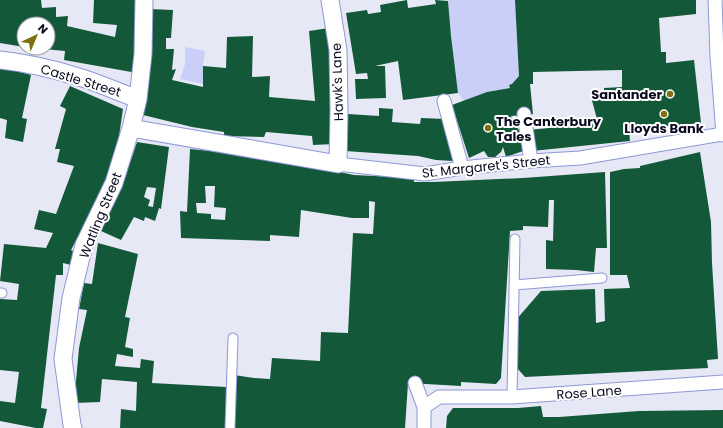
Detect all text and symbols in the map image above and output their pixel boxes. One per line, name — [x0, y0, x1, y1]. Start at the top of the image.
north arrow — [16, 16, 56, 56]
text: N — [34, 20, 51, 37]
street label: Hawk's Lane — [327, 43, 348, 121]
street label: Castle Street — [38, 59, 124, 102]
place label: Santander — [591, 85, 662, 104]
marker: Santander — [665, 89, 675, 99]
marker: Lloyds Bank — [659, 109, 669, 119]
place label: The Canterbury Tales — [496, 112, 602, 146]
place label: Lloyds Bank — [624, 119, 704, 138]
marker: The Canterbury Tales — [483, 123, 493, 133]
street label: St. Margaret's Street — [421, 150, 551, 183]
street label: Watling Street — [75, 169, 126, 261]
street label: Rose Lane — [556, 381, 622, 404]

